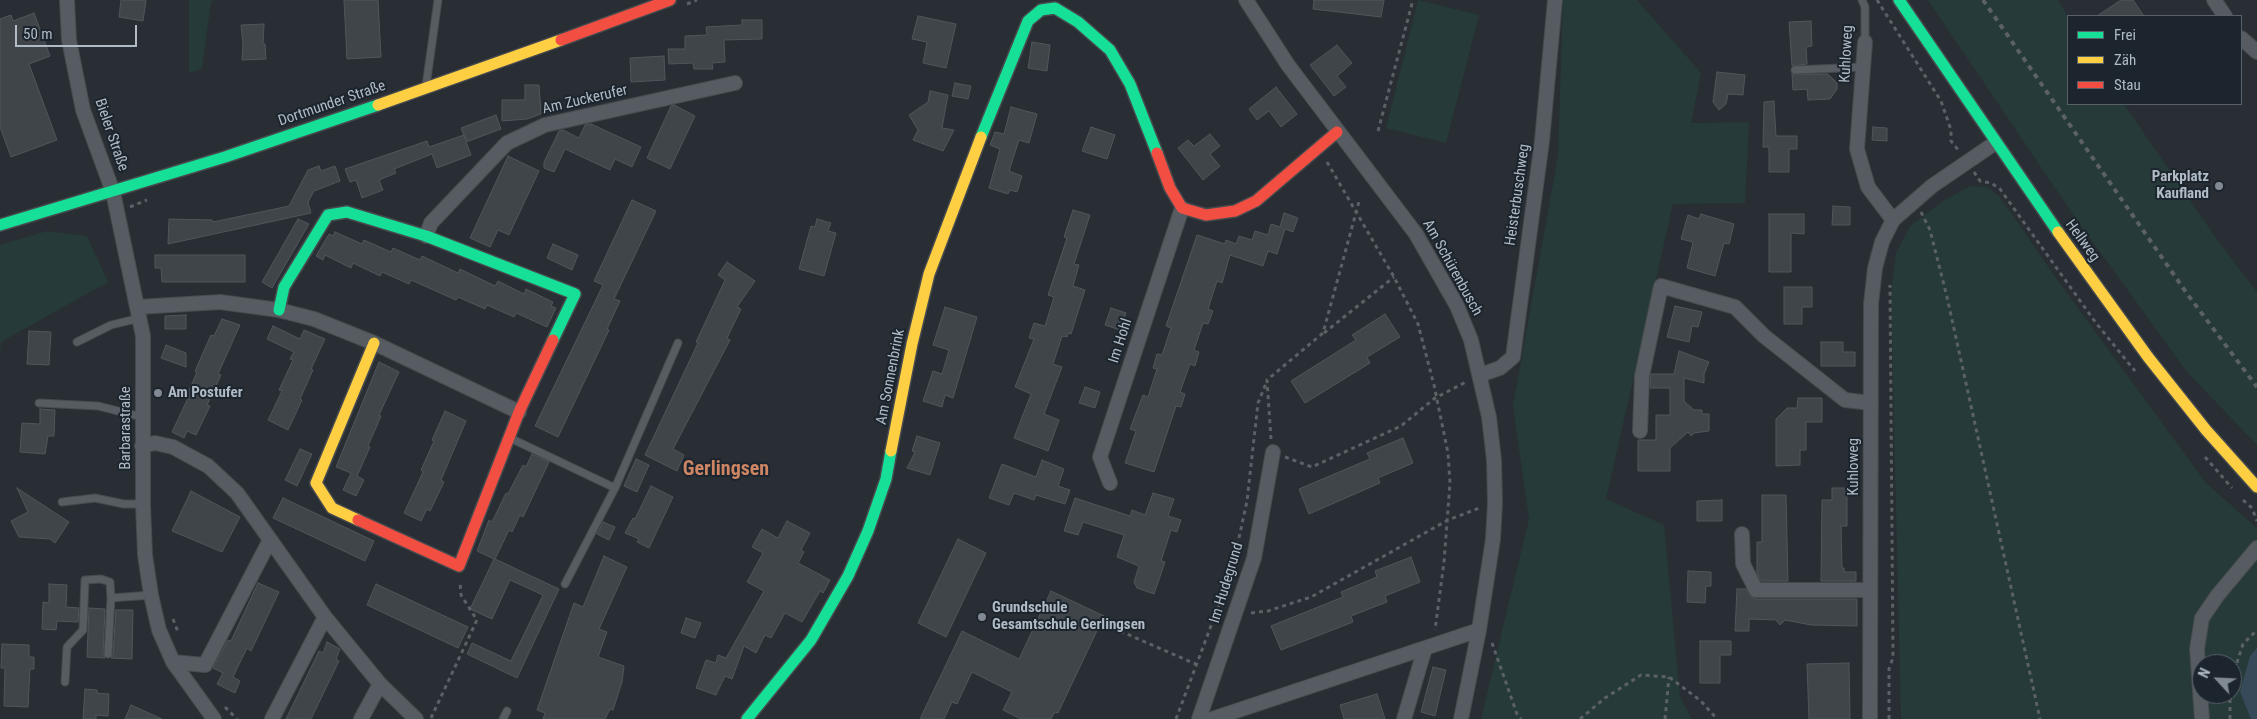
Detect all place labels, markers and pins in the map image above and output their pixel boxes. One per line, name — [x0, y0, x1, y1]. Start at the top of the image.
place label: Parkplatz Kaufland — [2152, 168, 2209, 203]
marker: Parkplatz Kaufland — [2213, 180, 2225, 192]
place label: Am Postufer — [168, 384, 243, 402]
marker: Am Postufer — [152, 387, 164, 399]
place label: Grundschule Gesamtschule Gerlingsen — [992, 599, 1145, 634]
marker: Grundschule Gesamtschule Gerlingsen — [976, 611, 988, 623]

